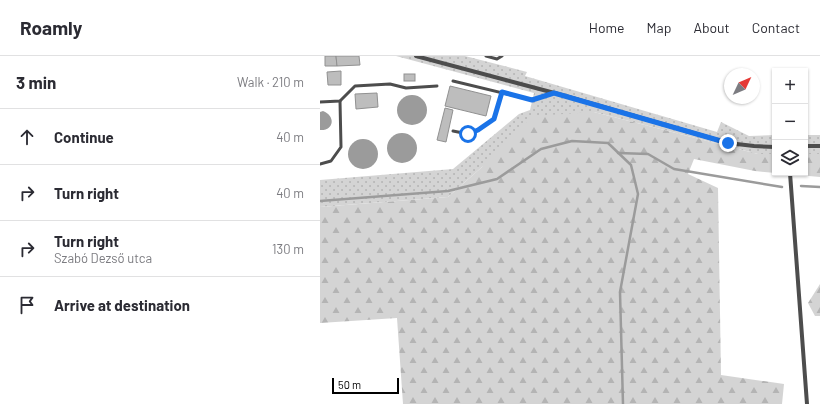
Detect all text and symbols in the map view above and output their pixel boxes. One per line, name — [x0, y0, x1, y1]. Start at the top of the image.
text: Roamly — [20, 16, 82, 39]
text: Home — [589, 19, 625, 36]
text: Map — [647, 19, 671, 36]
text: About — [693, 19, 730, 36]
text: Contact — [752, 19, 800, 36]
north arrow — [724, 68, 760, 104]
map controls — [772, 68, 808, 176]
button: + — [772, 68, 808, 104]
text: 3 min — [16, 72, 56, 92]
text: Walk · 210 m — [237, 74, 304, 90]
button: − — [772, 104, 808, 140]
route start — [459, 125, 477, 143]
icon: ahead — [16, 126, 38, 148]
text: Continue — [54, 128, 114, 146]
text: 40 m — [276, 129, 304, 145]
route end — [719, 134, 737, 152]
button: layers — [772, 140, 808, 176]
icon: right — [16, 182, 38, 204]
text: Turn right — [54, 184, 119, 202]
text: 40 m — [276, 185, 304, 201]
text: Turn right — [54, 232, 119, 250]
icon: right — [16, 238, 38, 260]
text: 130 m — [272, 241, 304, 257]
text: Szabó Dezső utca — [54, 250, 152, 266]
icon: arrive — [16, 294, 38, 316]
text: Arrive at destination — [54, 296, 190, 314]
scale bar — [332, 376, 399, 395]
text: 50 m — [338, 378, 361, 391]

